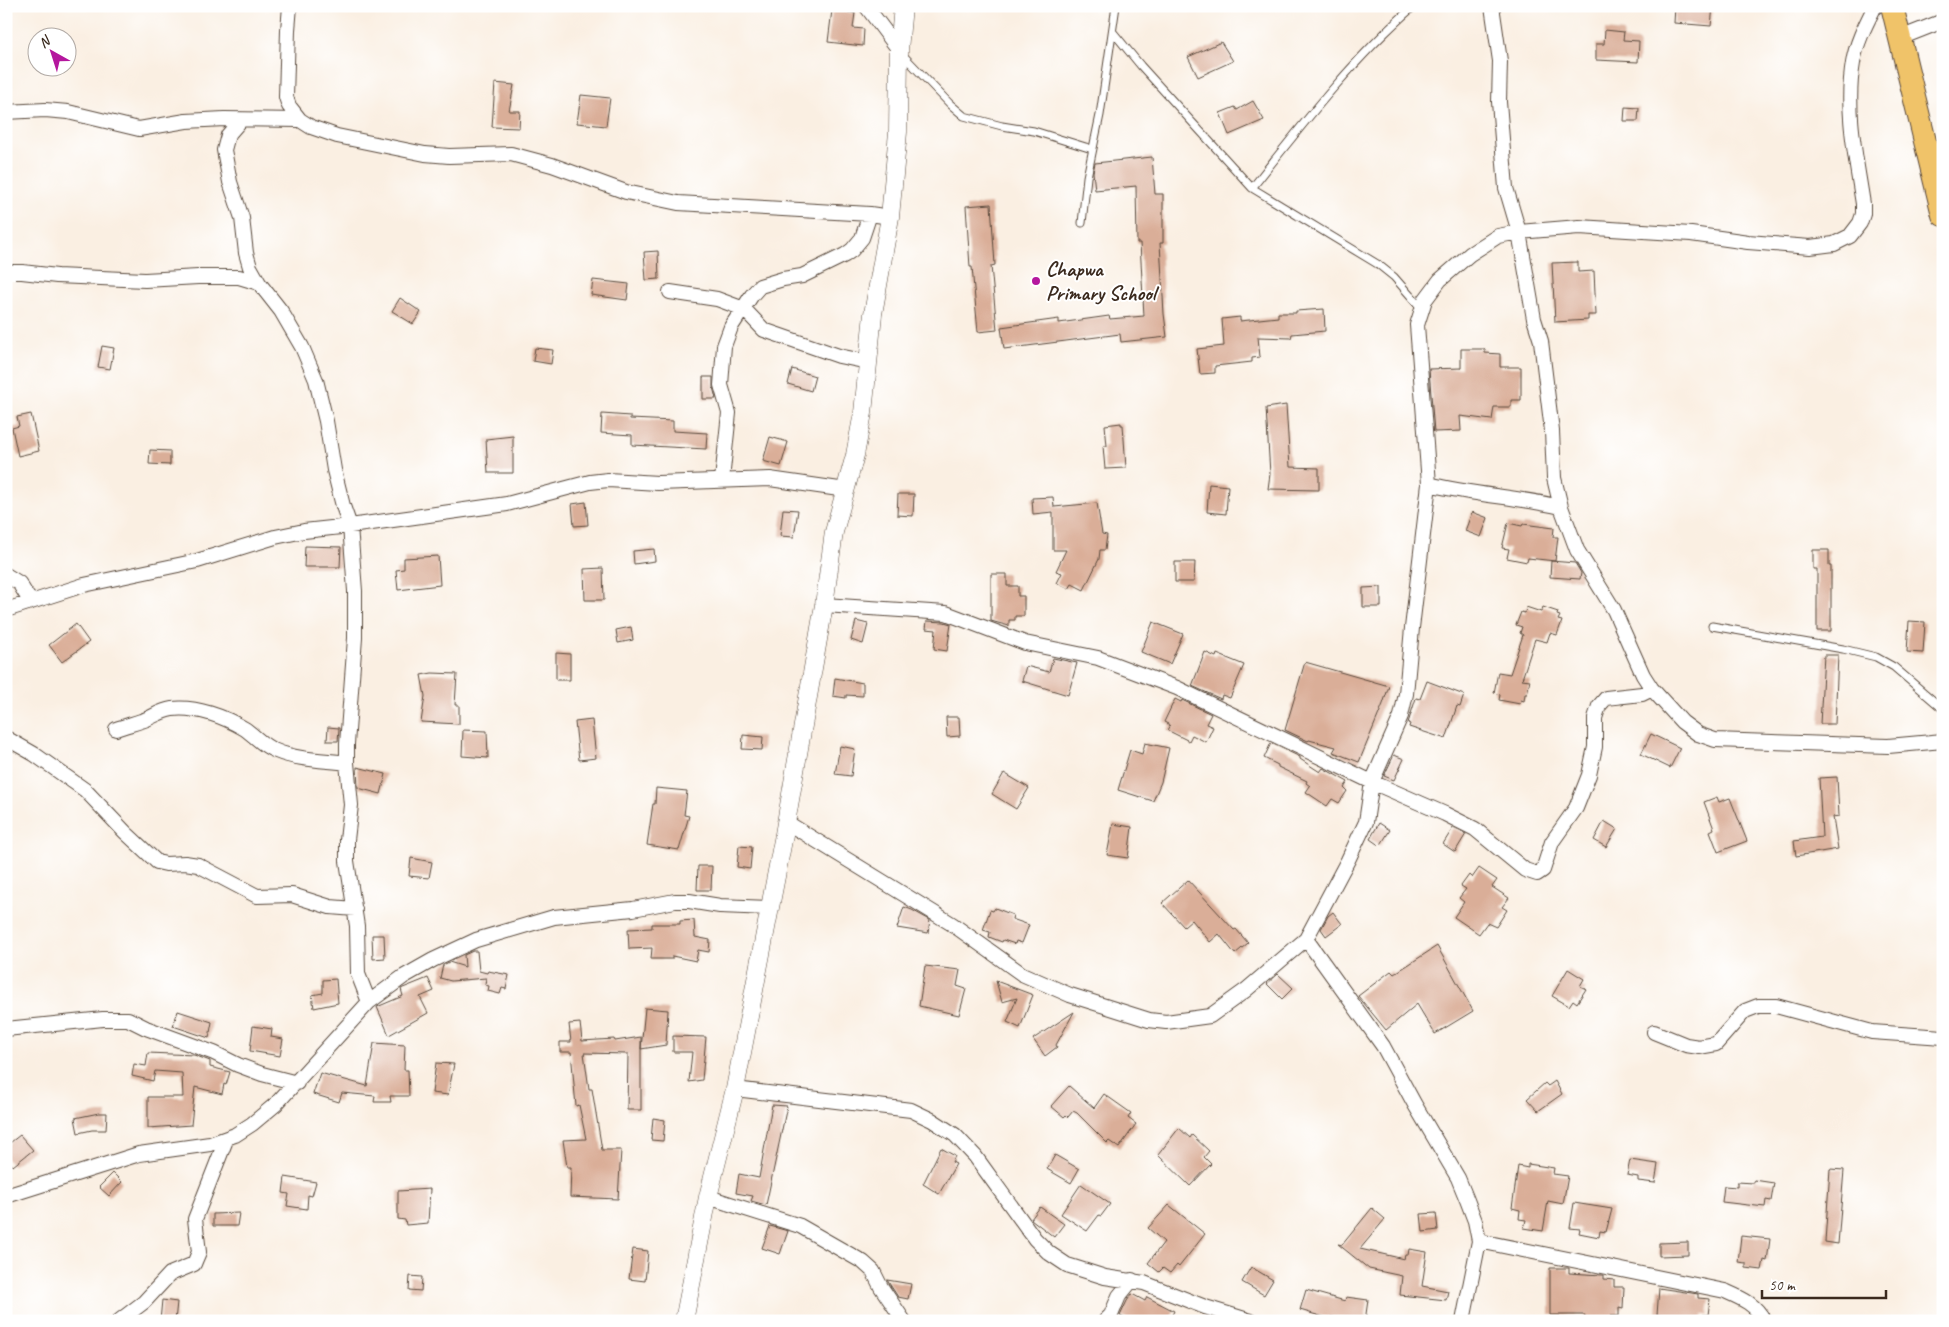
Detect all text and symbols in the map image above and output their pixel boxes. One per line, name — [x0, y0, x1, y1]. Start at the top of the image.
north arrow — [28, 28, 78, 78]
text: N — [35, 31, 55, 52]
place label: Chapwa Primary School — [1046, 256, 1160, 306]
marker: Chapwa Primary School — [1030, 275, 1042, 287]
scale bar — [1762, 1267, 1885, 1299]
text: 50 m — [1769, 1276, 1796, 1295]

